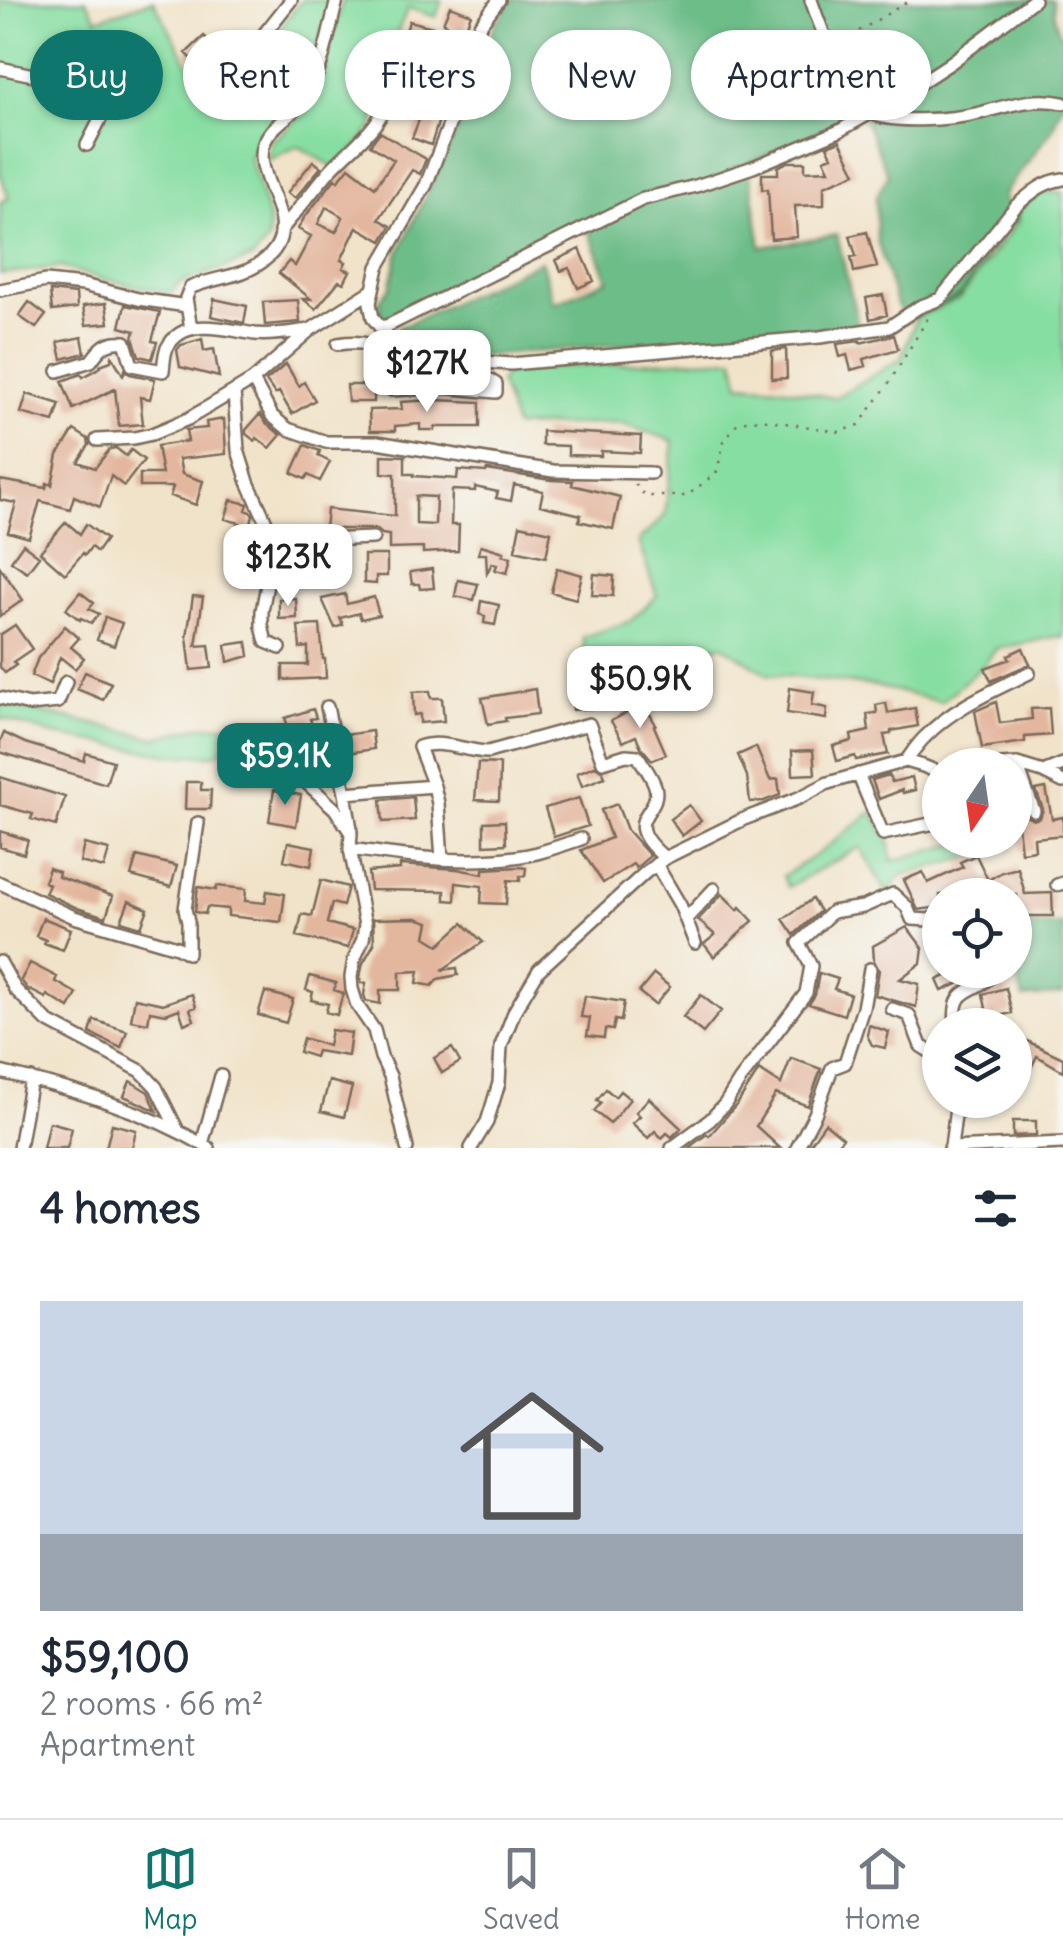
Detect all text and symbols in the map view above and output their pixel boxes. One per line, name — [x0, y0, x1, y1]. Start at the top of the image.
chip: Buy — [30, 30, 163, 120]
chip: Rent — [183, 30, 325, 120]
chip: Filters — [345, 30, 511, 120]
chip: New — [531, 30, 671, 120]
chip: Apartment — [691, 30, 931, 120]
pin: $127K — [357, 330, 497, 415]
text: $127K — [386, 342, 468, 383]
pin: $123K — [218, 524, 358, 609]
text: $123K — [245, 536, 331, 577]
pin: $50.9K — [559, 646, 721, 731]
text: $50.9K — [589, 658, 691, 699]
pin: $59.1K — [204, 723, 366, 808]
text: $59.1K — [239, 735, 331, 776]
north arrow — [922, 748, 1032, 858]
map controls — [922, 748, 1032, 1118]
button: locate — [922, 878, 1032, 988]
button: layers — [922, 1008, 1032, 1118]
icon: filters — [968, 1181, 1023, 1236]
text: 4 homes — [40, 1182, 201, 1234]
icon: home — [442, 1366, 622, 1546]
text: $59,100 — [40, 1631, 190, 1683]
text: 2 rooms · 66 m² — [40, 1683, 263, 1724]
text: Apartment — [40, 1724, 195, 1765]
tab: Map — [143, 1841, 198, 1937]
tab: Saved — [483, 1841, 560, 1937]
tab: Home — [845, 1841, 920, 1937]

